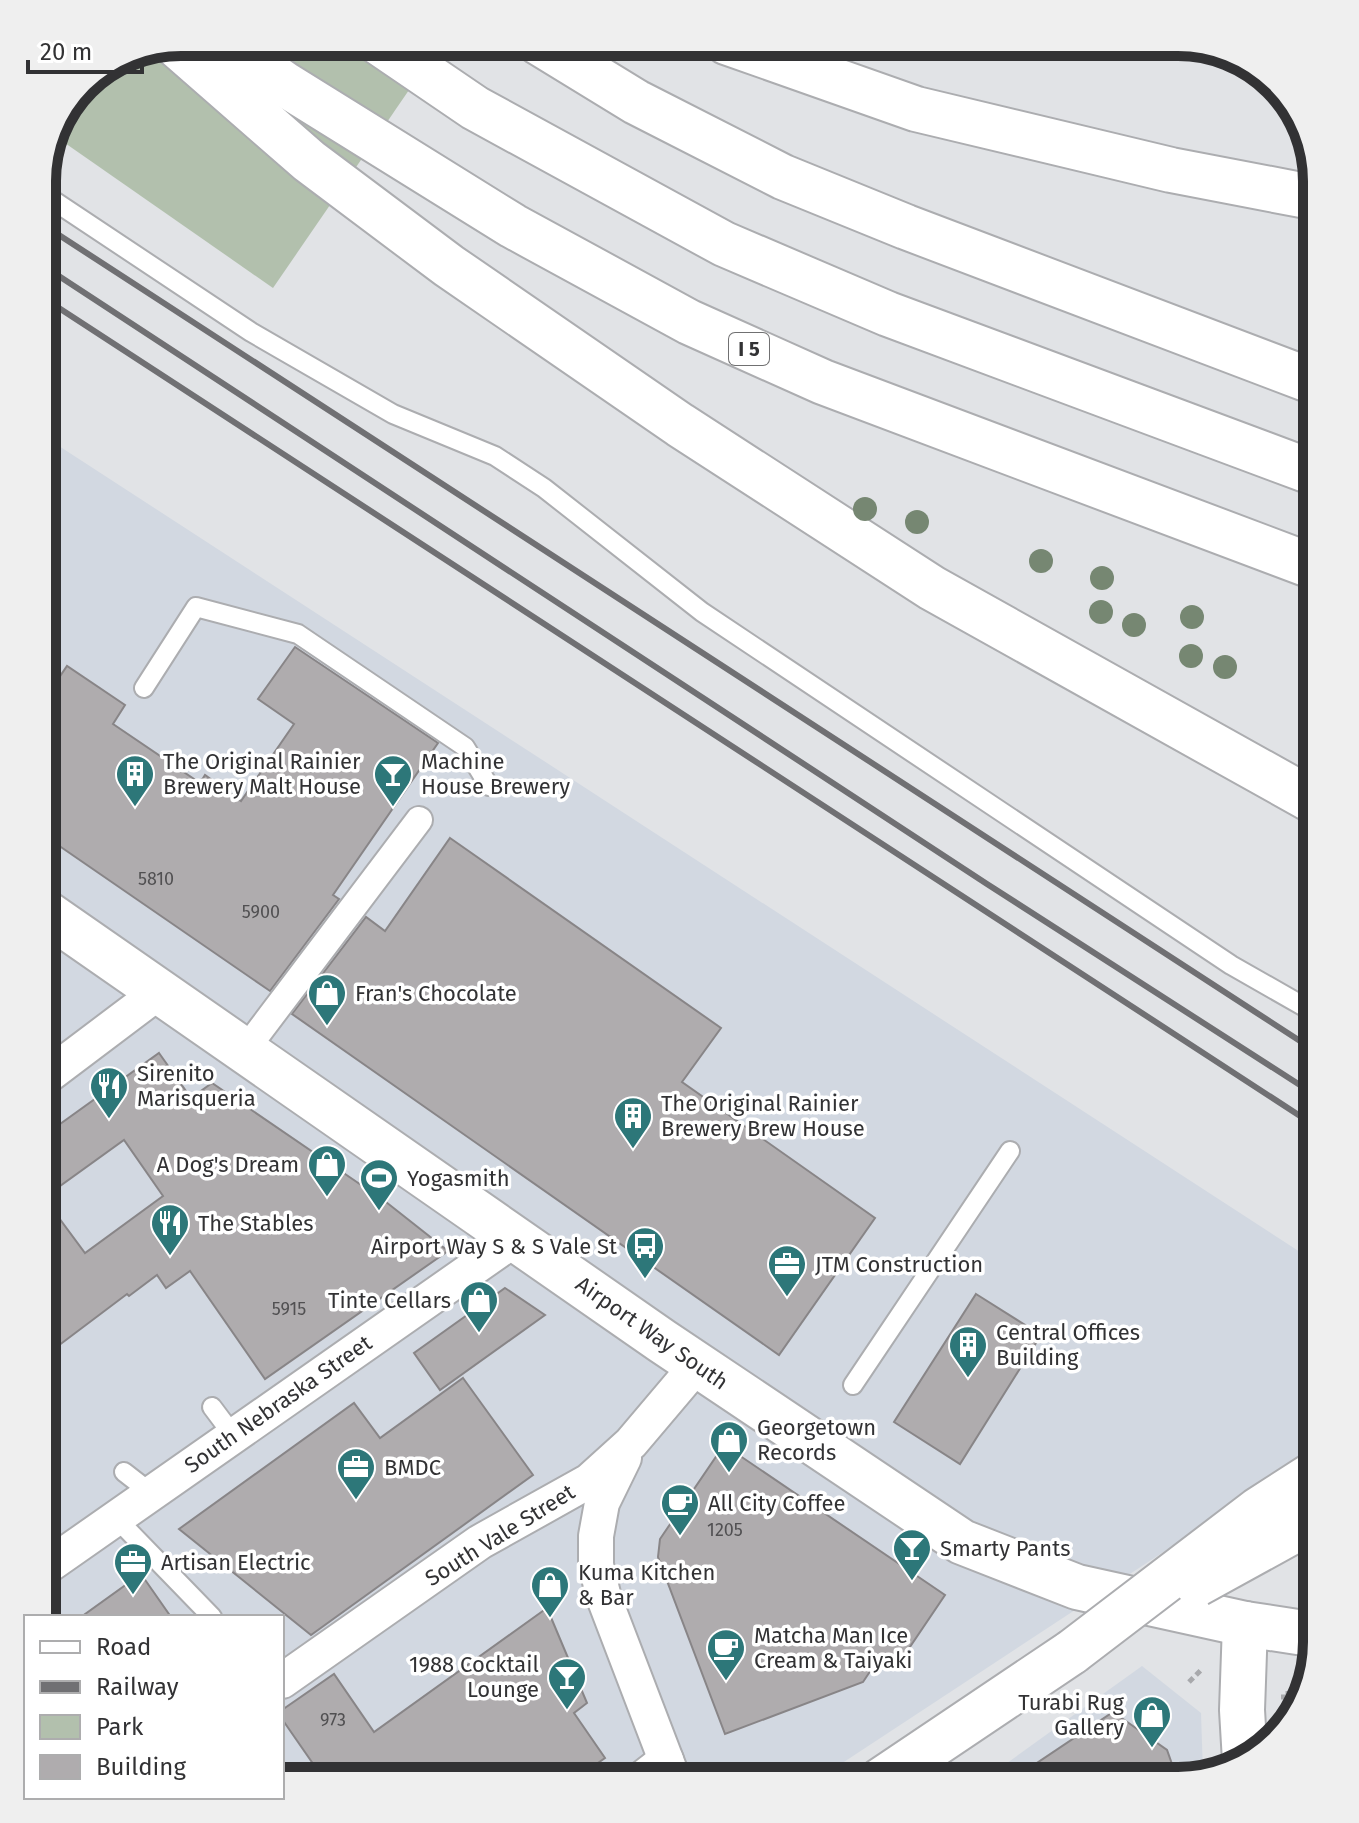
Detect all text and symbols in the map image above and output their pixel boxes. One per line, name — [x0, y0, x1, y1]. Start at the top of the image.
scale bar — [28, 24, 142, 74]
text: 20 m — [40, 38, 92, 66]
road number: I 5 — [729, 333, 769, 365]
place label: The Original Rainier Brewery Malt House — [163, 748, 361, 800]
place label: Machine House Brewery — [421, 748, 570, 800]
building icon: The Original Rainier Brewery Malt House — [114, 753, 156, 808]
bar icon: Machine House Brewery — [372, 753, 414, 808]
house number: 5810 — [138, 868, 174, 890]
house number: 5900 — [242, 901, 280, 923]
shop icon: Fran's Chocolate — [306, 972, 348, 1027]
place label: Fran's Chocolate — [355, 980, 517, 1007]
place label: Sirenito Marisqueria — [137, 1060, 256, 1112]
restaurant icon: Sirenito Marisqueria — [88, 1065, 130, 1120]
place label: The Original Rainier Brewery Brew House — [661, 1090, 865, 1142]
building icon: The Original Rainier Brewery Brew House — [612, 1095, 654, 1150]
shop icon: A Dog's Dream — [306, 1143, 348, 1198]
place label: A Dog's Dream — [157, 1151, 299, 1178]
sports icon: Yogasmith — [358, 1157, 400, 1212]
place label: Yogasmith — [407, 1165, 510, 1192]
restaurant icon: The Stables — [149, 1202, 191, 1257]
place label: The Stables — [198, 1210, 314, 1237]
bus stop icon: Airport Way S & S Vale St — [624, 1225, 666, 1280]
place label: Airport Way S & S Vale St — [371, 1233, 617, 1260]
office icon: JTM Construction — [766, 1243, 808, 1298]
place label: JTM Construction — [815, 1251, 983, 1278]
street label: Airport Way South — [571, 1270, 733, 1396]
shop icon: Tinte Cellars — [458, 1279, 500, 1334]
place label: Tinte Cellars — [328, 1287, 451, 1314]
house number: 5915 — [272, 1298, 306, 1320]
place label: Central Offices Building — [996, 1319, 1140, 1371]
building icon: Central Offices Building — [947, 1324, 989, 1379]
street label: South Nebraska Street — [179, 1329, 377, 1479]
place label: Georgetown Records — [757, 1414, 876, 1466]
shop icon: Georgetown Records — [708, 1419, 750, 1474]
office icon: BMDC — [335, 1446, 377, 1501]
place label: BMDC — [384, 1454, 441, 1481]
street label: South Vale Street — [420, 1478, 580, 1592]
cafe icon: All City Coffee — [659, 1482, 701, 1537]
place label: All City Coffee — [708, 1490, 846, 1517]
house number: 1205 — [707, 1519, 743, 1541]
bar icon: Smarty Pants — [891, 1527, 933, 1582]
place label: Smarty Pants — [940, 1535, 1070, 1562]
office icon: Artisan Electric — [112, 1541, 154, 1596]
place label: Artisan Electric — [161, 1549, 311, 1576]
place label: Kuma Kitchen & Bar — [578, 1559, 715, 1611]
shop icon: Kuma Kitchen & Bar — [529, 1564, 571, 1619]
legend — [24, 1615, 284, 1799]
place label: Matcha Man Ice Cream & Taiyaki — [754, 1622, 912, 1674]
cafe icon: Matcha Man Ice Cream & Taiyaki — [705, 1627, 747, 1682]
text: Road — [96, 1633, 151, 1661]
place label: 1988 Cocktail Lounge — [409, 1651, 539, 1703]
bar icon: 1988 Cocktail Lounge — [546, 1656, 588, 1711]
text: Railway — [96, 1673, 179, 1701]
place label: Turabi Rug Gallery — [1018, 1689, 1125, 1741]
shop icon: Turabi Rug Gallery — [1131, 1694, 1173, 1749]
house number: 973 — [320, 1709, 346, 1731]
text: Park — [96, 1713, 144, 1741]
text: Building — [96, 1753, 186, 1781]

